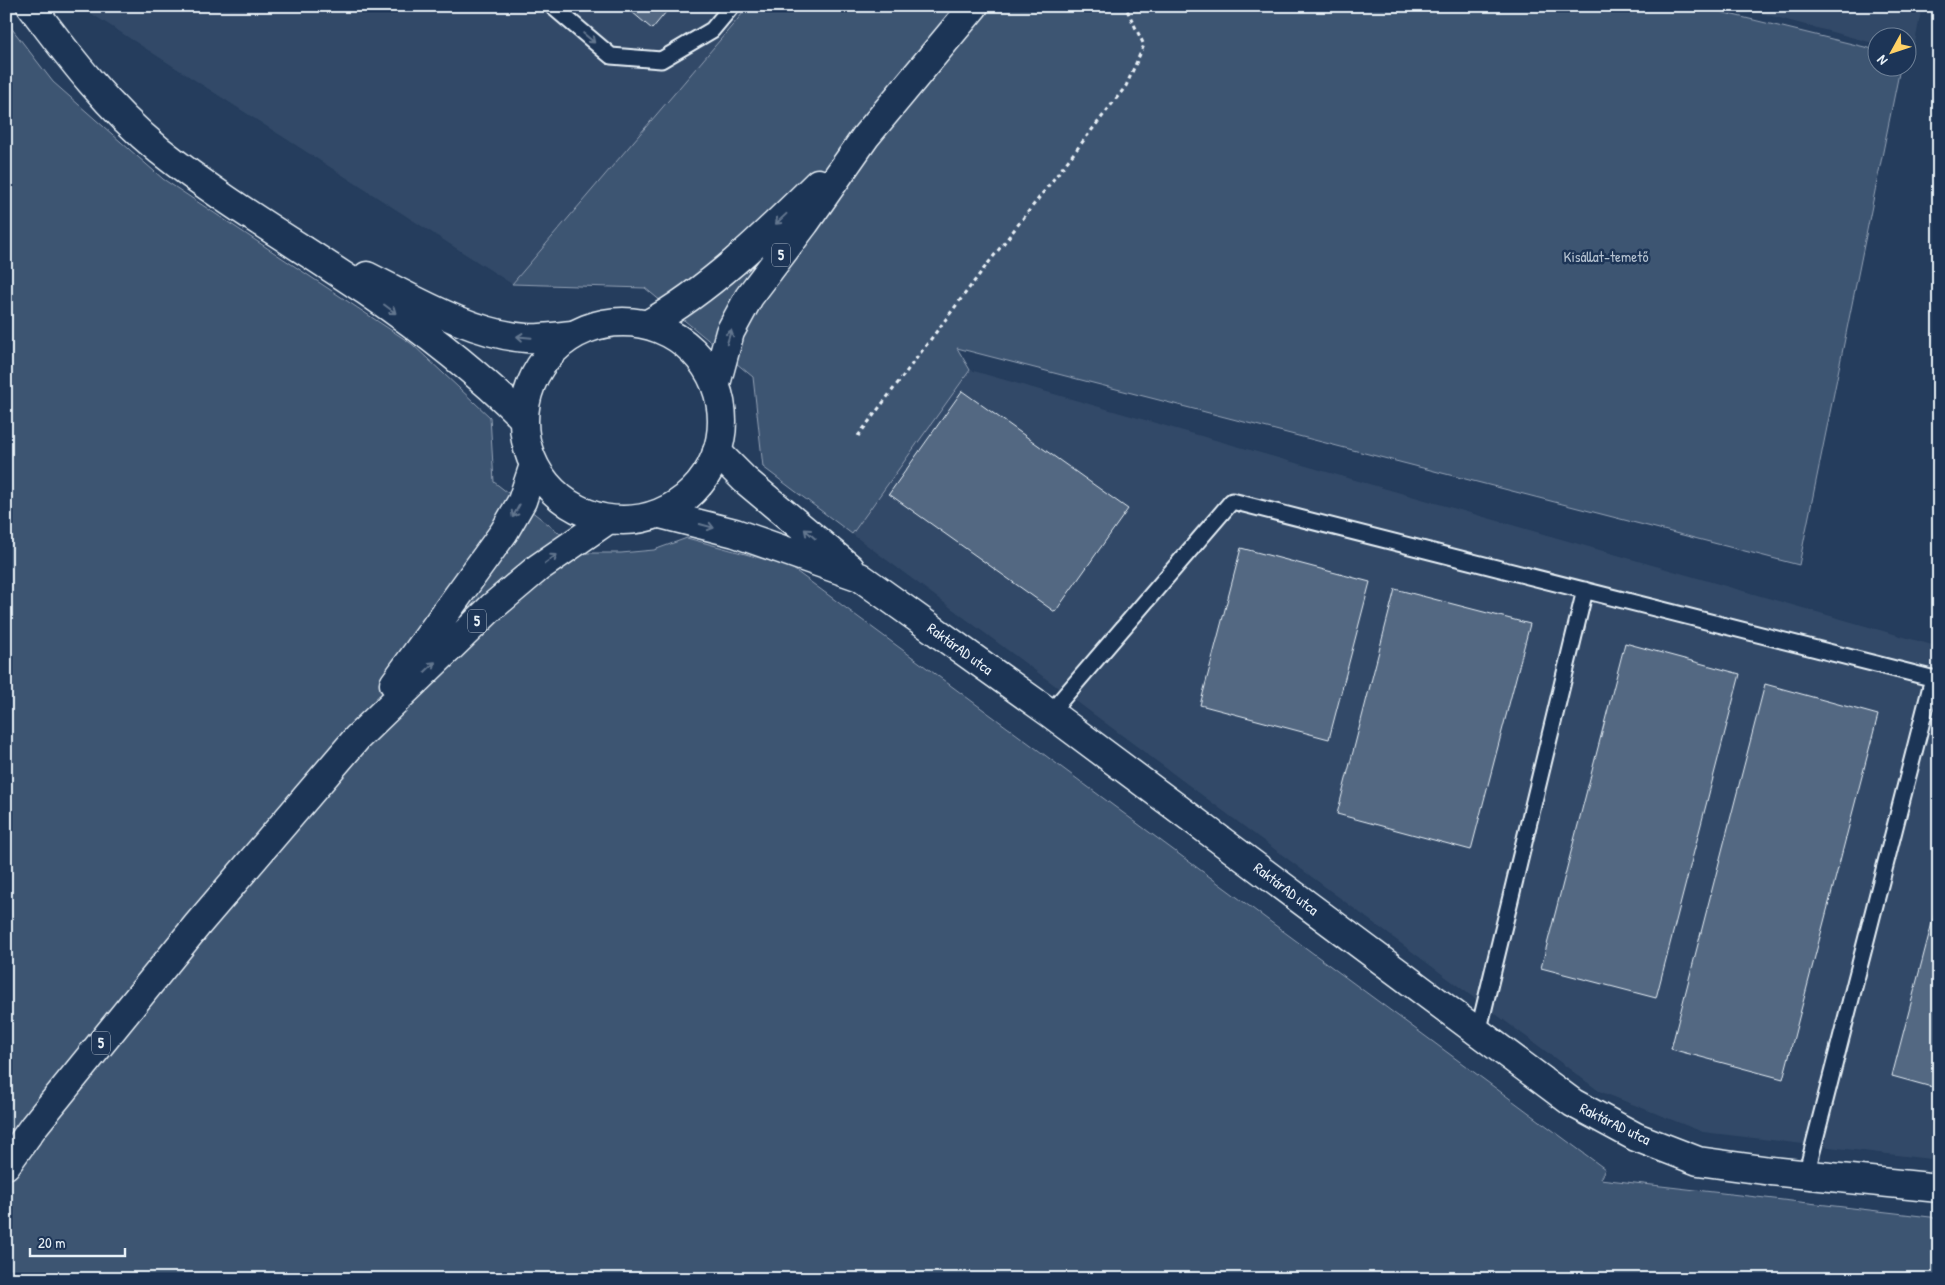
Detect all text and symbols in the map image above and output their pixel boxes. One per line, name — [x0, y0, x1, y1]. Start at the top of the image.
north arrow — [1868, 28, 1918, 78]
one-way arrow — [582, 32, 595, 43]
text: N — [1872, 51, 1891, 70]
one-way arrow — [774, 213, 787, 225]
road number: 5 — [772, 244, 790, 266]
park label: Kisállat-temető — [1564, 246, 1648, 267]
one-way arrow — [383, 304, 397, 314]
one-way arrow — [725, 330, 734, 346]
one-way arrow — [516, 332, 532, 342]
one-way arrow — [511, 503, 521, 518]
one-way arrow — [699, 522, 715, 531]
one-way arrow — [804, 528, 817, 540]
one-way arrow — [544, 553, 557, 564]
road number: 5 — [468, 610, 486, 632]
street label: RaktárAD utca — [923, 618, 997, 680]
one-way arrow — [424, 662, 436, 674]
street label: RaktárAD utca — [1249, 857, 1323, 920]
road number: 5 — [92, 1032, 110, 1054]
street label: RaktárAD utca — [1576, 1097, 1654, 1150]
scale bar — [30, 1225, 125, 1257]
text: 20 m — [38, 1232, 65, 1253]

